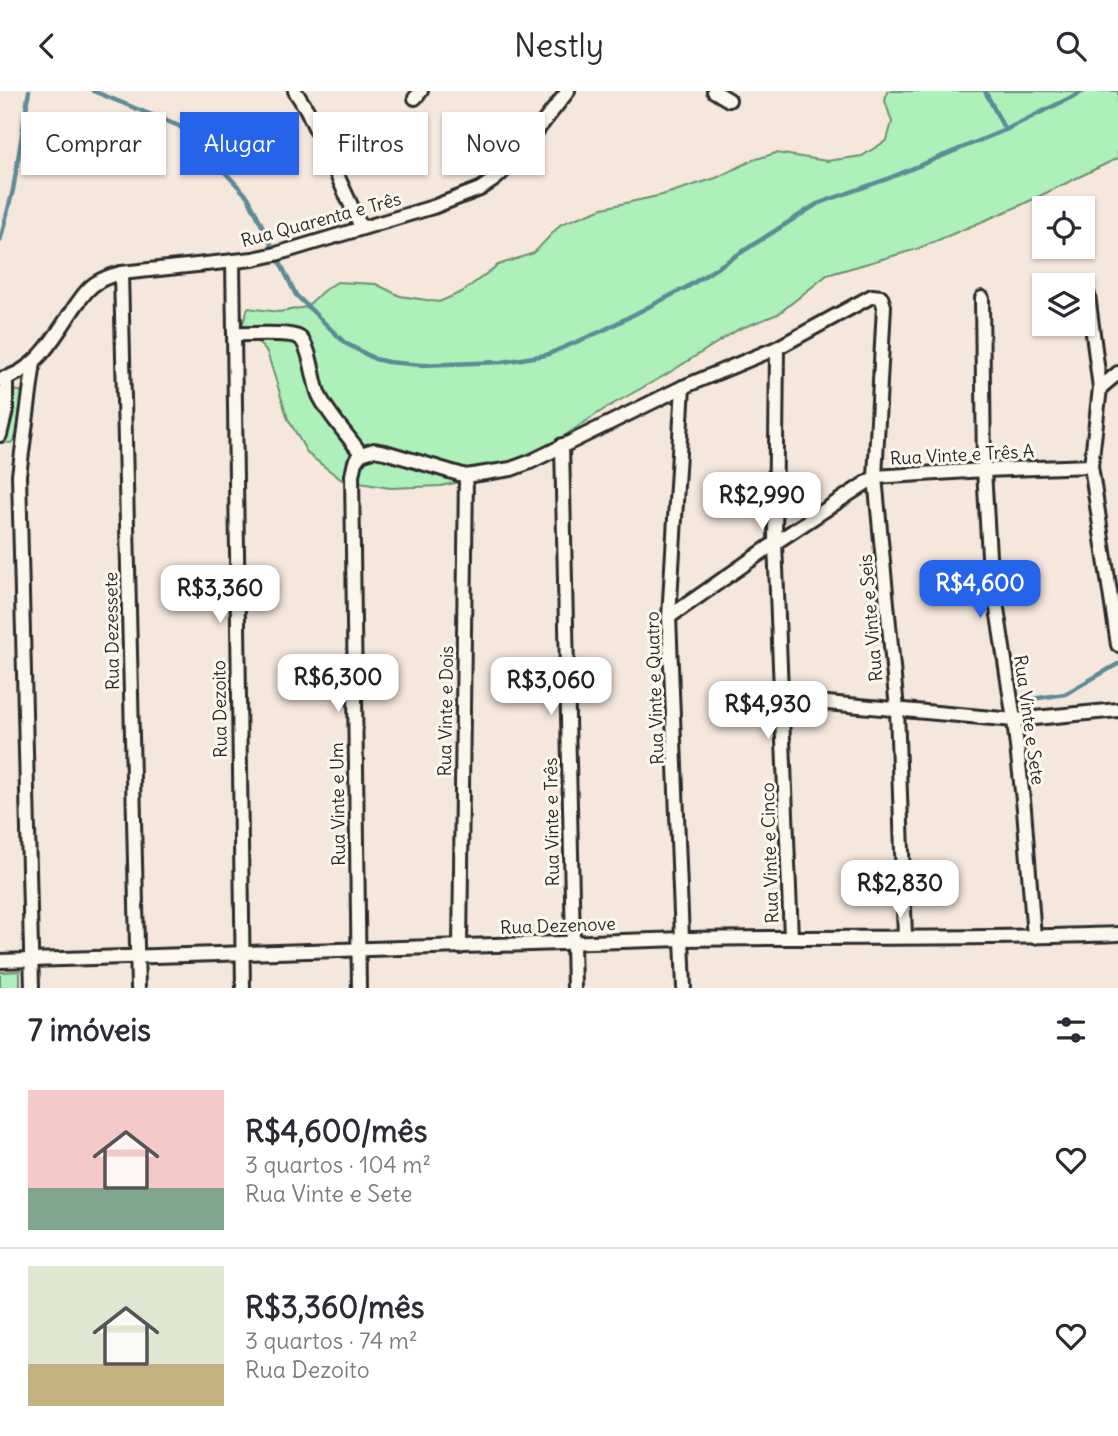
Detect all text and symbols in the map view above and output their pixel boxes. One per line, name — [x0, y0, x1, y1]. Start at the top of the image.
text: Nestly — [514, 25, 604, 66]
icon: back — [28, 27, 66, 65]
icon: search — [1052, 27, 1090, 65]
chip: Comprar — [21, 112, 166, 175]
chip: Alugar — [180, 112, 299, 175]
chip: Filtros — [313, 112, 428, 175]
chip: Novo — [442, 112, 545, 175]
street label: Rua Quarenta e Três — [238, 187, 403, 252]
map controls — [1032, 196, 1095, 336]
button: locate — [1032, 196, 1095, 259]
button: layers — [1032, 273, 1095, 336]
street label: Rua Vinte e Três A — [889, 439, 1035, 470]
pin: R$2,990 — [697, 473, 827, 532]
text: R$2,990 — [719, 480, 805, 509]
street label: Rua Vinte e Seis — [853, 553, 888, 683]
pin: R$4,600 — [915, 561, 1045, 620]
pin: R$3,360 — [155, 566, 285, 625]
text: R$4,600 — [935, 568, 1025, 597]
street label: Rua Dezessete — [99, 572, 124, 690]
text: R$3,360 — [177, 573, 263, 602]
street label: Rua Vinte e Quatro — [640, 611, 669, 765]
street label: Rua Vinte e Dois — [433, 645, 458, 777]
street label: Rua Vinte e Sete — [1009, 653, 1050, 786]
pin: R$6,300 — [273, 655, 403, 714]
pin: R$3,060 — [486, 657, 616, 717]
street label: Rua Dezoito — [207, 660, 232, 758]
text: R$6,300 — [294, 662, 382, 691]
text: R$3,060 — [507, 665, 595, 694]
pin: R$4,930 — [703, 681, 833, 741]
text: R$4,930 — [725, 689, 811, 718]
street label: Rua Vinte e Um — [325, 742, 350, 866]
street label: Rua Vinte e Três — [539, 758, 564, 887]
street label: Rua Vinte e Cinco — [756, 782, 783, 924]
pin: R$2,830 — [835, 861, 965, 920]
text: R$2,830 — [857, 868, 943, 897]
street label: Rua Dezenove — [500, 912, 616, 939]
text: 7 imóveis — [28, 1011, 151, 1049]
icon: filters — [1052, 1011, 1090, 1049]
text: R$4,600/mês — [245, 1112, 427, 1150]
icon: home — [84, 1118, 168, 1202]
icon: heart — [1052, 1141, 1090, 1179]
text: 3 quartos · 104 m² — [245, 1150, 431, 1179]
text: Rua Vinte e Sete — [245, 1179, 412, 1208]
text: R$3,360/mês — [245, 1288, 424, 1326]
icon: home — [84, 1294, 168, 1378]
icon: heart — [1052, 1317, 1090, 1355]
text: 3 quartos · 74 m² — [245, 1326, 418, 1355]
text: Rua Dezoito — [245, 1355, 370, 1384]

